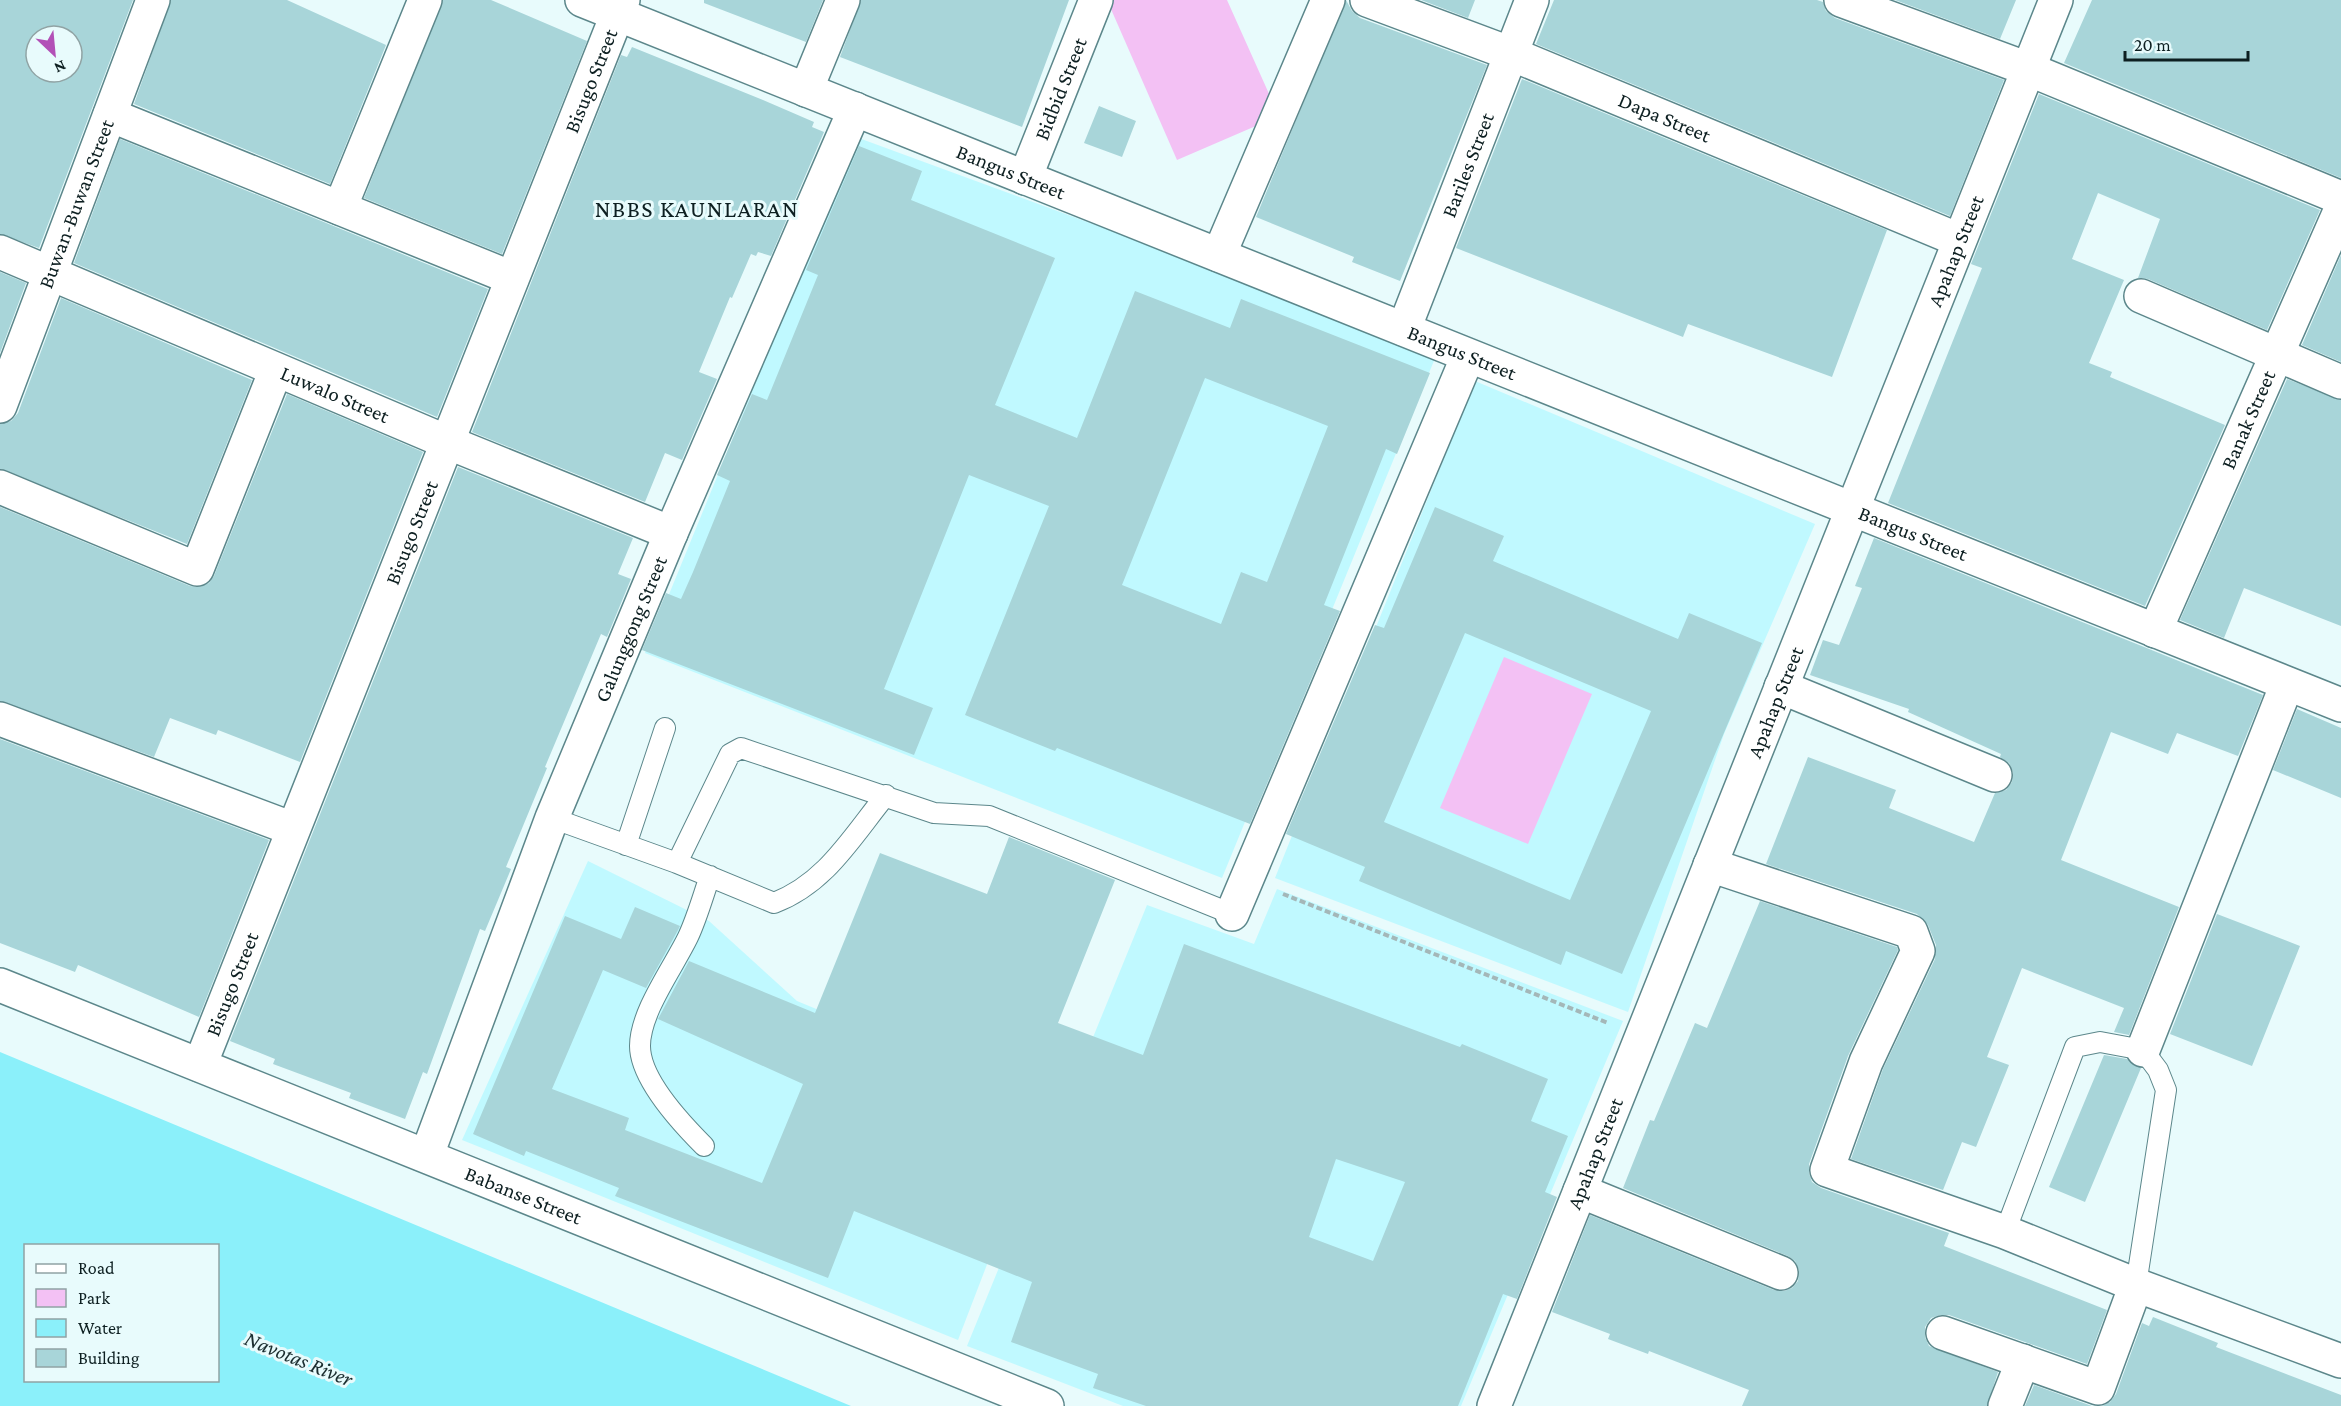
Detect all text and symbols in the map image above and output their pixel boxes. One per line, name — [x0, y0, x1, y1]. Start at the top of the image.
north arrow — [24, 24, 84, 84]
street label: Bisugo Street — [559, 24, 623, 136]
scale bar — [2125, 24, 2248, 62]
street label: Bidbid Street — [1029, 33, 1092, 144]
text: 20 m — [2134, 35, 2171, 55]
text: N — [52, 57, 69, 77]
street label: Dapa Street — [1615, 88, 1715, 148]
street label: Bariles Street — [1437, 108, 1499, 221]
street label: Buwan-Buwan Street — [33, 115, 119, 292]
street label: Bangus Street — [953, 139, 1070, 205]
street label: Apahap Street — [1923, 191, 1989, 310]
district label: NBBS KAUNLARAN — [595, 195, 799, 222]
street label: Bangus Street — [1404, 320, 1521, 386]
street label: Luwalo Street — [277, 361, 394, 428]
street label: Banak Street — [2216, 366, 2281, 473]
street label: Bisugo Street — [380, 476, 443, 588]
street label: Bangus Street — [1855, 501, 1972, 566]
street label: Galunggong Street — [590, 551, 672, 706]
street label: Apahap Street — [1742, 642, 1809, 761]
street label: Bisugo Street — [201, 928, 264, 1040]
street label: Apahap Street — [1562, 1093, 1628, 1213]
street label: Babanse Street — [461, 1161, 586, 1230]
legend — [24, 1244, 219, 1382]
text: Road — [78, 1258, 115, 1278]
text: Park — [78, 1288, 110, 1308]
text: Water — [78, 1318, 123, 1338]
water label: Navotas River — [241, 1326, 358, 1392]
text: Building — [78, 1348, 140, 1368]

